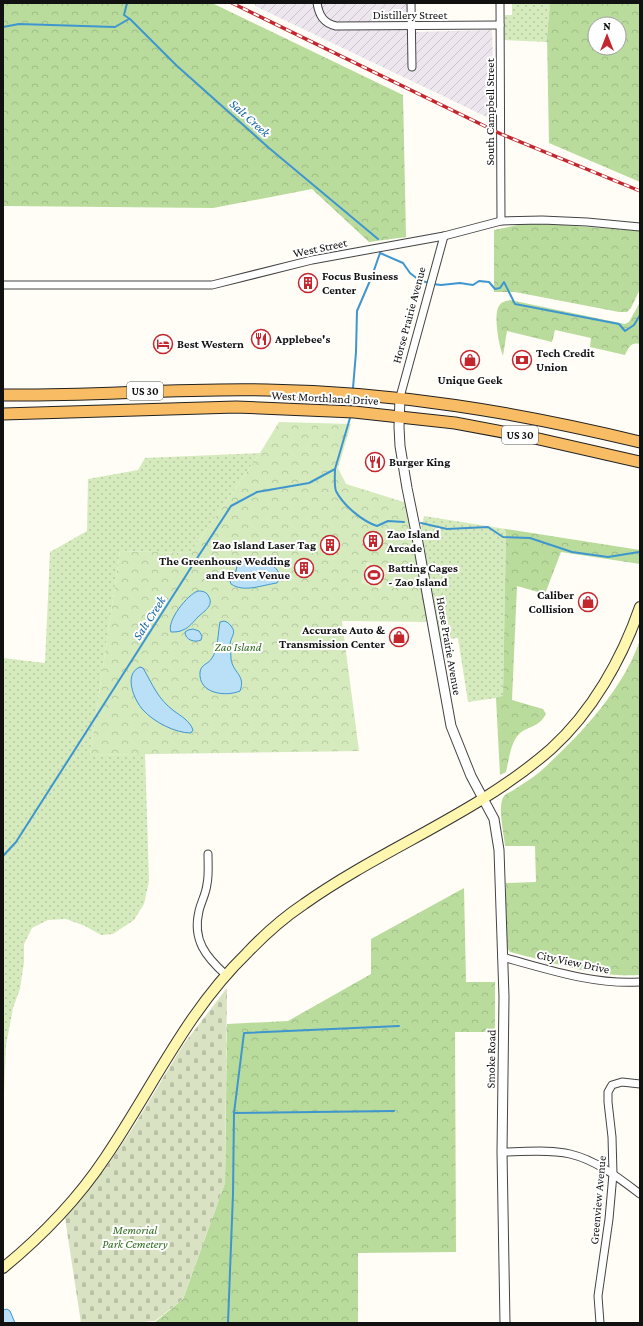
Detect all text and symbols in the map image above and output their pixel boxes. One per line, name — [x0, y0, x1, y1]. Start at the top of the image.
street label: Distillery Street — [373, 8, 448, 22]
north arrow — [587, 16, 627, 56]
text: N — [603, 20, 611, 32]
street label: South Campbell Street — [483, 57, 497, 166]
water label: Salt Creek — [227, 96, 274, 141]
street label: West Street — [292, 235, 349, 261]
street label: Horse Prairie Avenue — [389, 265, 429, 365]
place label: Focus Business Center — [322, 269, 398, 297]
building icon: Focus Business Center — [297, 272, 319, 294]
restaurant icon: Applebee's — [250, 328, 272, 350]
place label: Applebee's — [274, 332, 330, 346]
hotel icon: Best Western — [152, 333, 174, 355]
place label: Best Western — [177, 337, 244, 351]
place label: Tech Credit Union — [536, 346, 595, 374]
shop icon: Unique Geek — [459, 349, 481, 371]
bank icon: Tech Credit Union — [511, 349, 533, 371]
place label: Unique Geek — [437, 373, 503, 387]
road number: US 30 — [127, 382, 163, 400]
street label: West Morthland Drive — [271, 388, 379, 408]
road number: US 30 — [502, 426, 538, 444]
restaurant icon: Burger King — [364, 451, 386, 473]
place label: Burger King — [389, 455, 450, 469]
place label: Zao Island Arcade — [386, 527, 440, 555]
building icon: Zao Island Arcade — [362, 530, 384, 552]
building icon: Zao Island Laser Tag — [319, 534, 341, 556]
place label: Zao Island Laser Tag — [213, 538, 316, 552]
place label: The Greenhouse Wedding and Event Venue — [159, 554, 290, 582]
building icon: The Greenhouse Wedding and Event Venue — [293, 557, 315, 579]
place label: Batting Cages - Zao Island — [388, 561, 458, 589]
sports icon: Batting Cages - Zao Island — [363, 564, 385, 586]
place label: Caliber Collision — [529, 588, 574, 616]
shop icon: Caliber Collision — [577, 591, 599, 613]
water label: Salt Creek — [129, 592, 169, 643]
street label: Horse Prairie Avenue — [433, 596, 465, 696]
place label: Accurate Auto & Transmission Center — [279, 623, 386, 651]
shop icon: Accurate Auto & Transmission Center — [388, 626, 410, 648]
park label: Zao Island — [215, 640, 262, 654]
street label: City View Drive — [535, 947, 611, 977]
street label: Smoke Road — [483, 1029, 499, 1088]
street label: Greenview Avenue — [587, 1155, 609, 1245]
park label: Memorial Park Cemetery — [102, 1223, 168, 1251]

